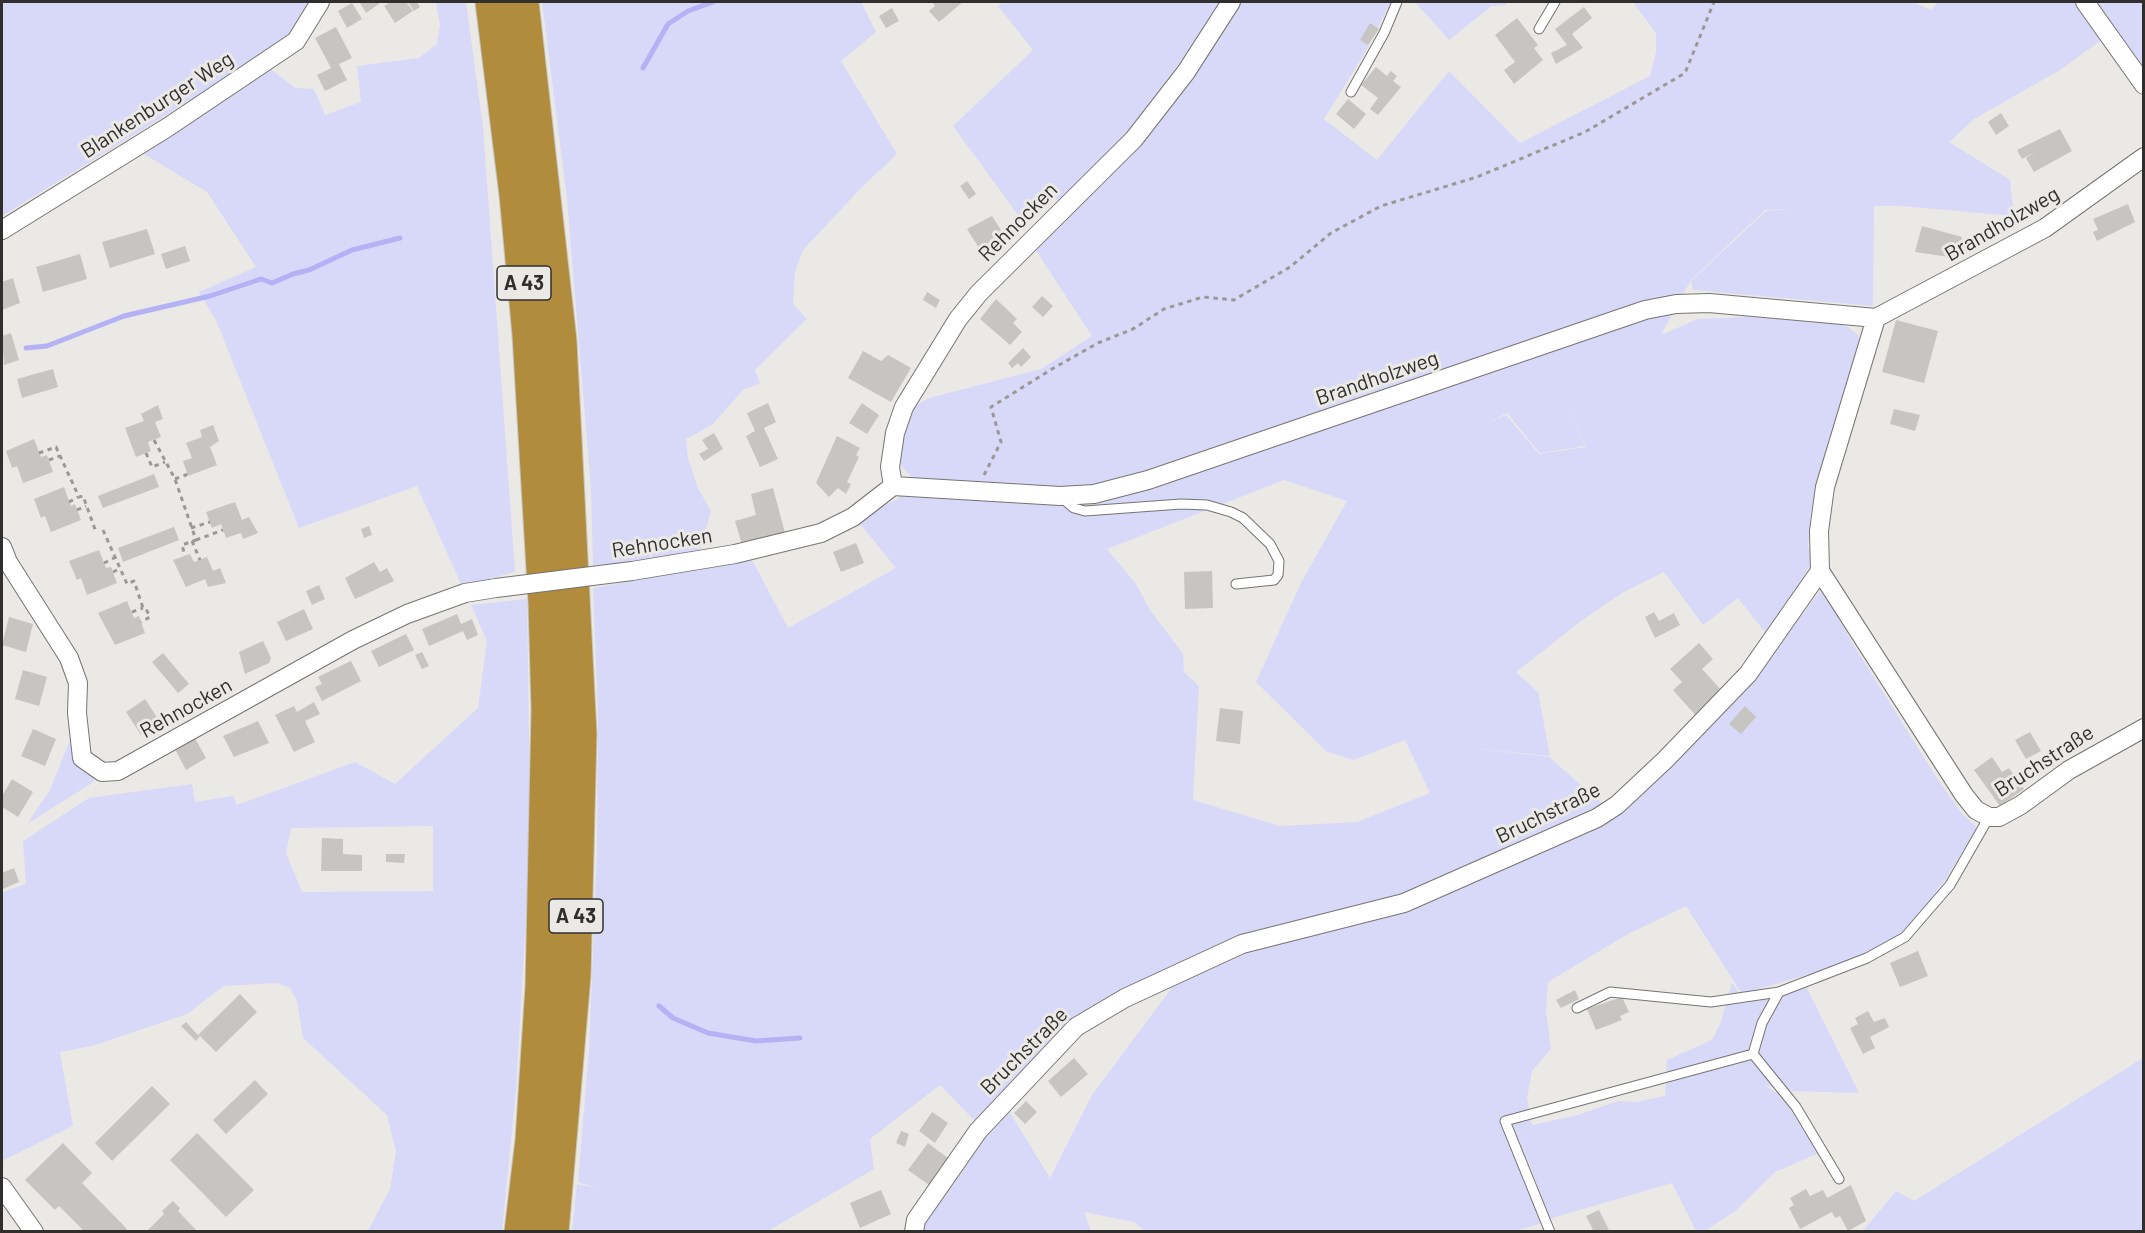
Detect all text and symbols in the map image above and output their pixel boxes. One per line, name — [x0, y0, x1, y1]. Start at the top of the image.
street label: Blankenburger Weg — [76, 46, 238, 164]
street label: Rehnocken — [973, 177, 1063, 267]
street label: Brandholzweg — [1940, 181, 2064, 267]
road number: A 43 — [497, 266, 551, 300]
street label: Brandholzweg — [1312, 345, 1442, 411]
street label: Rehnocken — [610, 523, 714, 563]
street label: Rehnocken — [136, 672, 236, 744]
street label: Bruchstraße — [1990, 720, 2098, 802]
street label: Bruchstraße — [1492, 777, 1604, 849]
road number: A 43 — [549, 899, 603, 933]
street label: Bruchstraße — [975, 1002, 1073, 1100]

